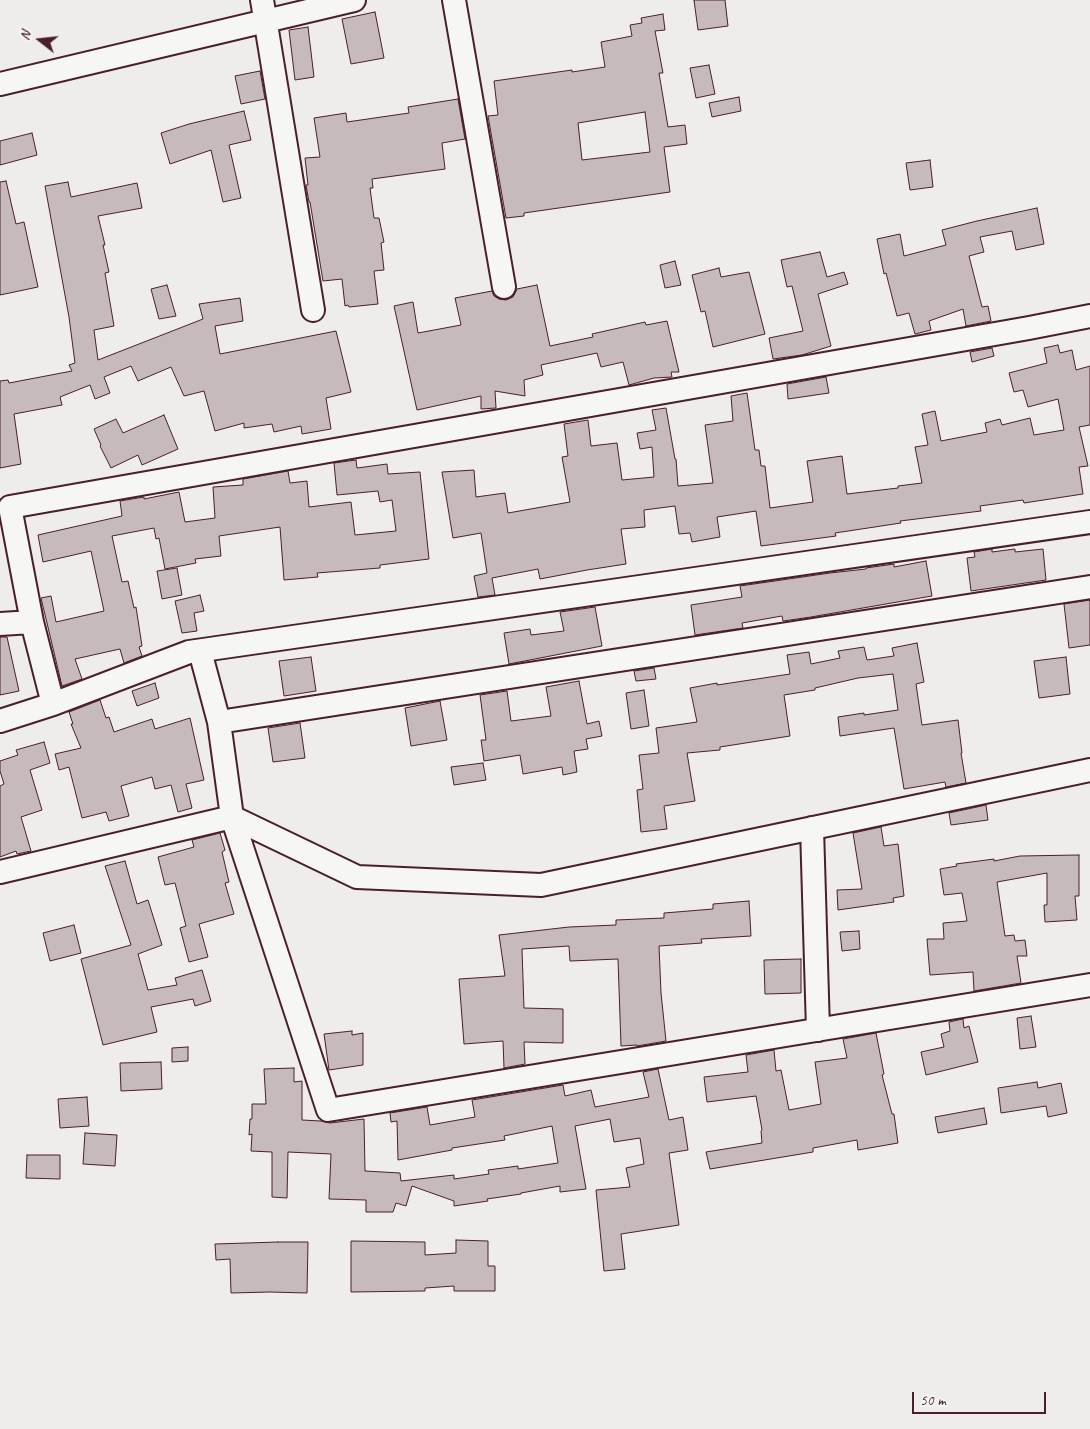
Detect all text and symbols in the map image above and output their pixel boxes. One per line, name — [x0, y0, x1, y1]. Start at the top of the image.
north arrow — [15, 15, 65, 65]
text: N — [16, 29, 34, 42]
scale bar — [915, 1382, 1049, 1414]
text: 50 m — [920, 1391, 946, 1410]

